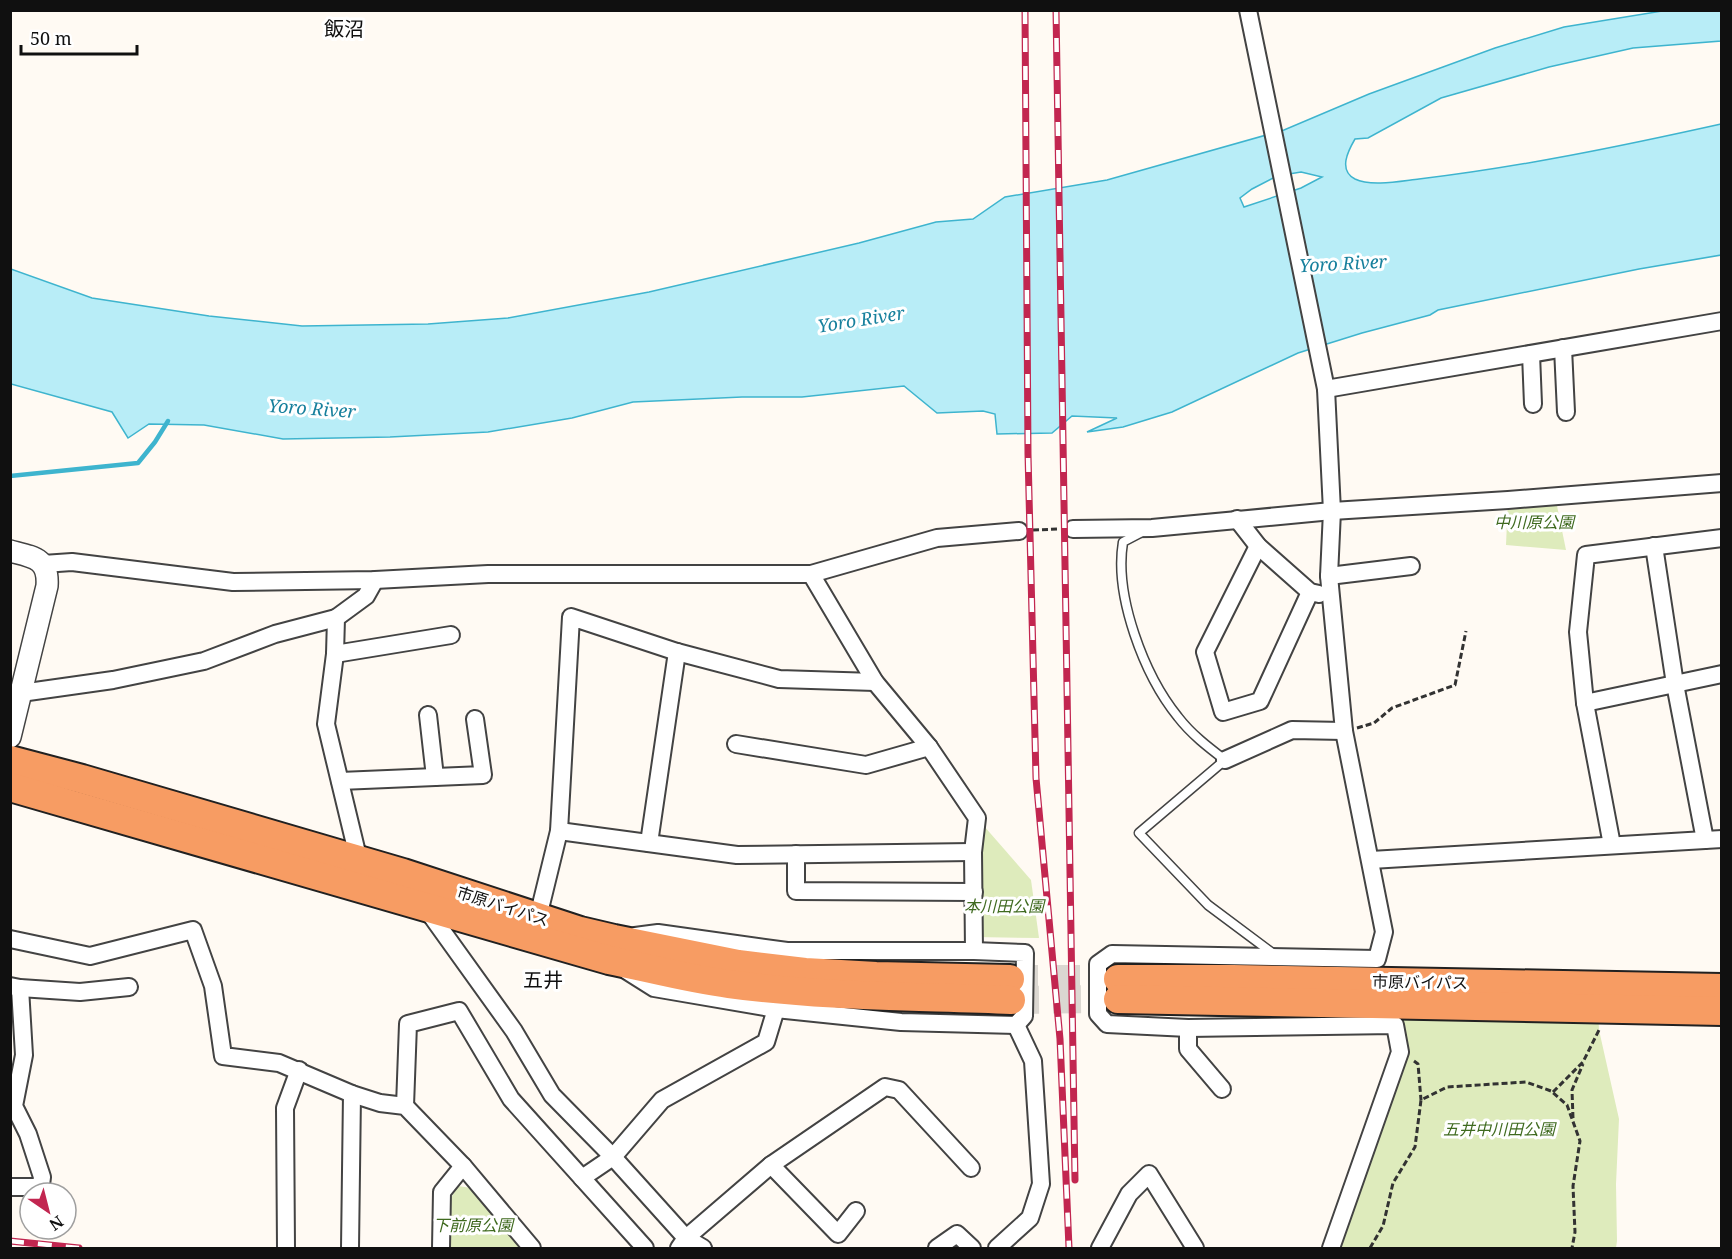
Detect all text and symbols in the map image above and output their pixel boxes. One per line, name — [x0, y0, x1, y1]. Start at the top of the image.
district label: 飯沼 — [324, 15, 364, 42]
scale bar — [21, 18, 136, 56]
text: 50 m — [30, 26, 72, 50]
water label: Yoro River — [1299, 249, 1388, 277]
water label: Yoro River — [816, 300, 907, 338]
water label: Yoro River — [267, 393, 357, 423]
park label: 中川原公園 — [1494, 511, 1576, 533]
street label: 市原バイパス — [454, 881, 552, 931]
park label: 本川田公園 — [964, 895, 1046, 917]
district label: 五井 — [523, 966, 563, 993]
street label: 市原バイパス — [1372, 970, 1468, 994]
park label: 五井中川田公園 — [1443, 1118, 1557, 1140]
north arrow — [18, 1181, 78, 1241]
text: N — [45, 1211, 68, 1236]
park label: 下前原公園 — [433, 1214, 515, 1236]

